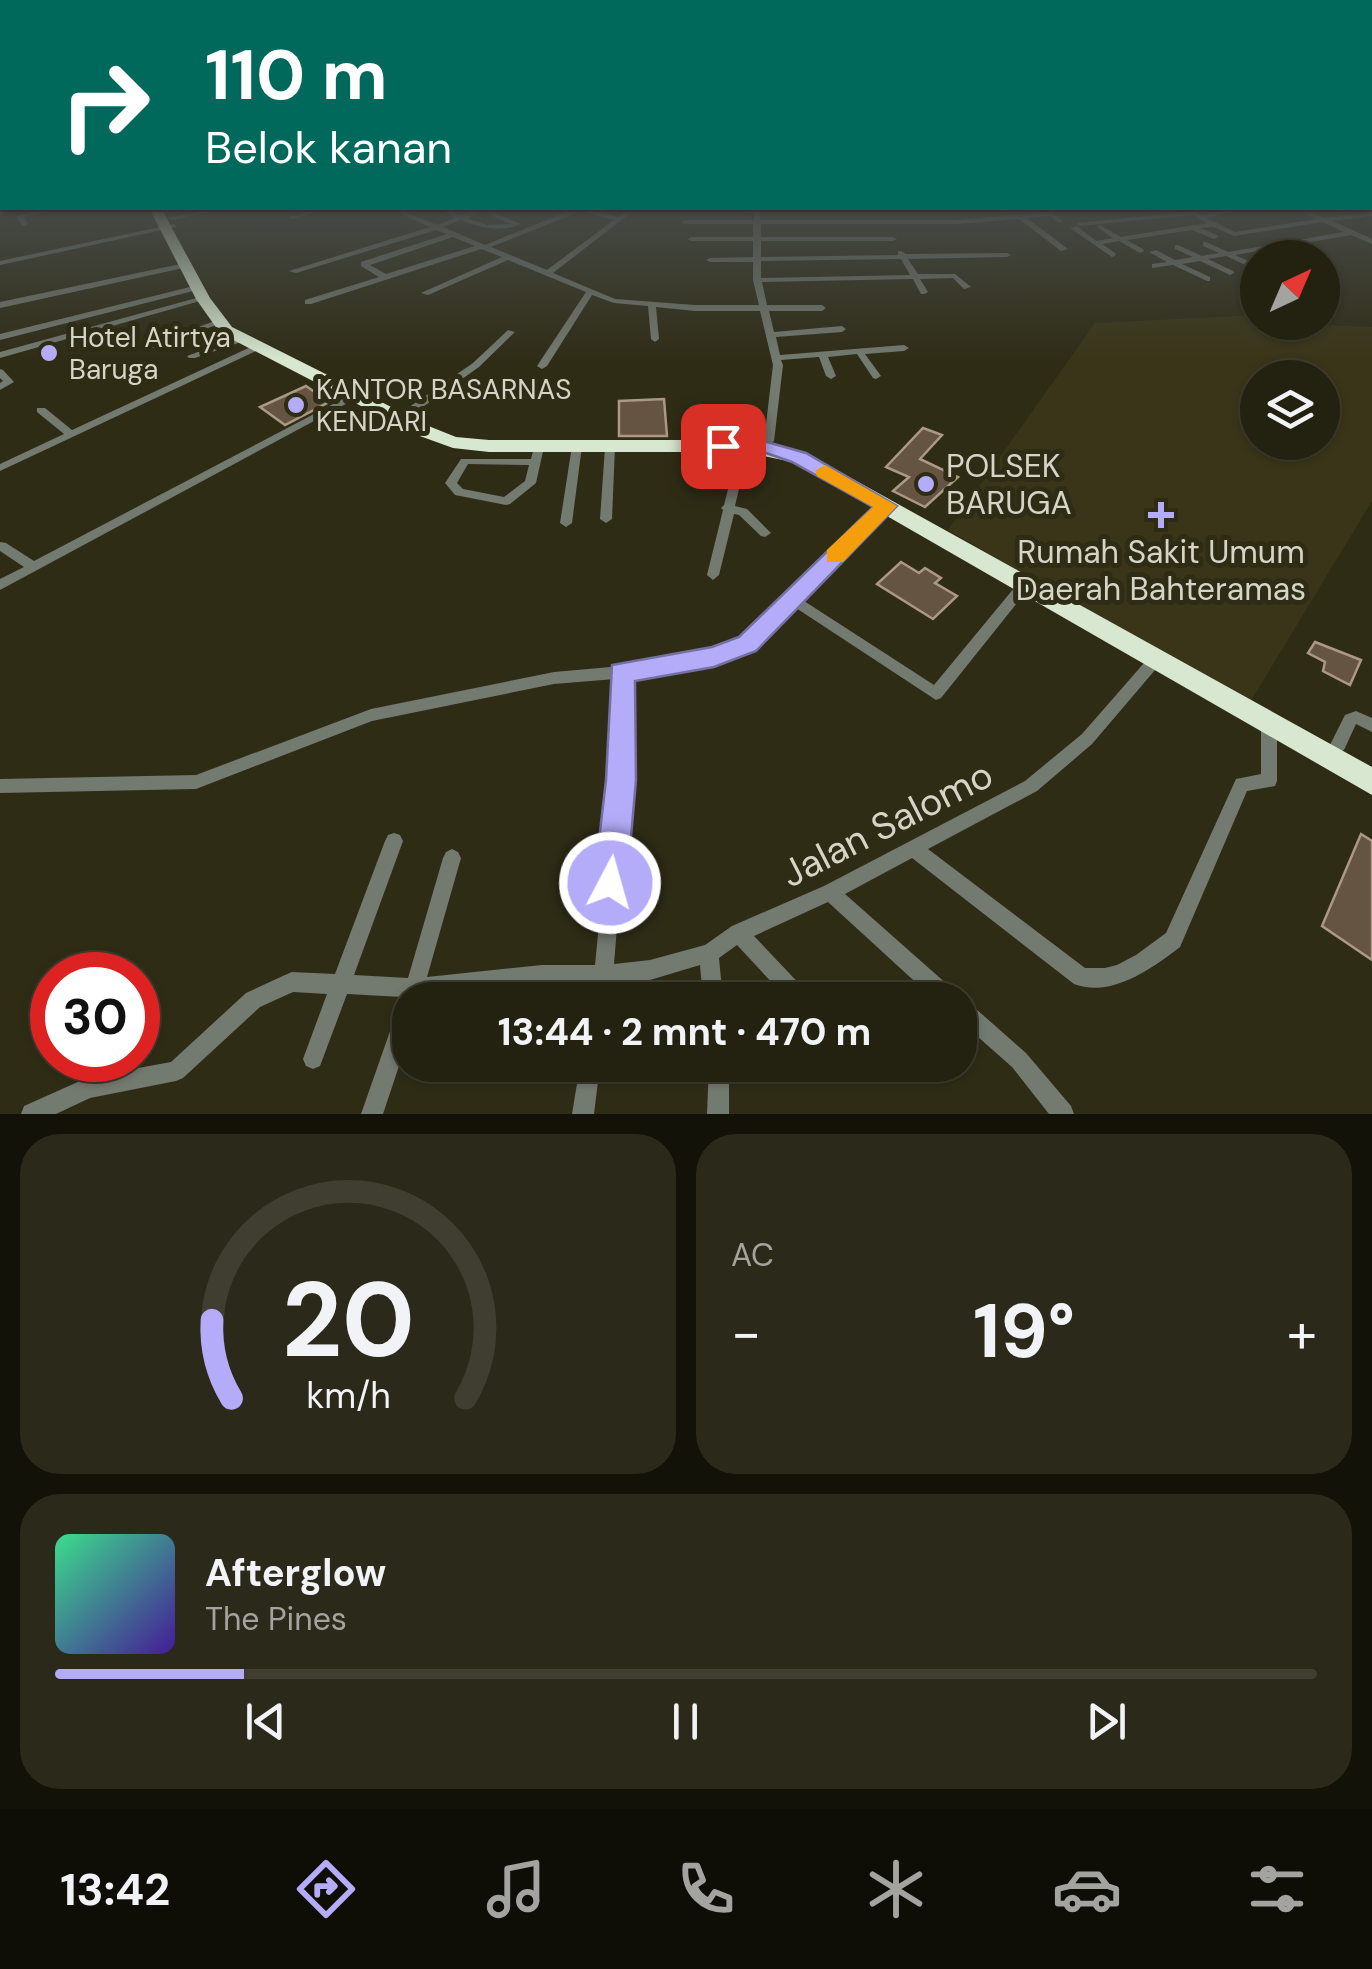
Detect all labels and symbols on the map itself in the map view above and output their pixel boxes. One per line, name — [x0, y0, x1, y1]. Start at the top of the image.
north arrow — [1240, 240, 1340, 340]
place label: Hotel Atirtya Baruga — [69, 319, 231, 388]
marker: Hotel Atirtya Baruga — [38, 342, 60, 364]
place label: KANTOR BASARNAS KENDARI — [316, 371, 572, 440]
marker: KANTOR BASARNAS KENDARI — [285, 394, 307, 416]
pin — [681, 404, 766, 489]
place label: POLSEK BARUGA — [946, 445, 1072, 524]
marker: POLSEK BARUGA — [915, 473, 937, 495]
marker: Rumah Sakit Umum Daerah Bahteramas — [1148, 502, 1174, 528]
place label: Rumah Sakit Umum Daerah Bahteramas — [1016, 531, 1306, 610]
street label: Jalan Salomo — [773, 749, 1001, 899]
position arrow — [558, 831, 662, 935]
speed limit sign: 30 — [30, 952, 160, 1082]

